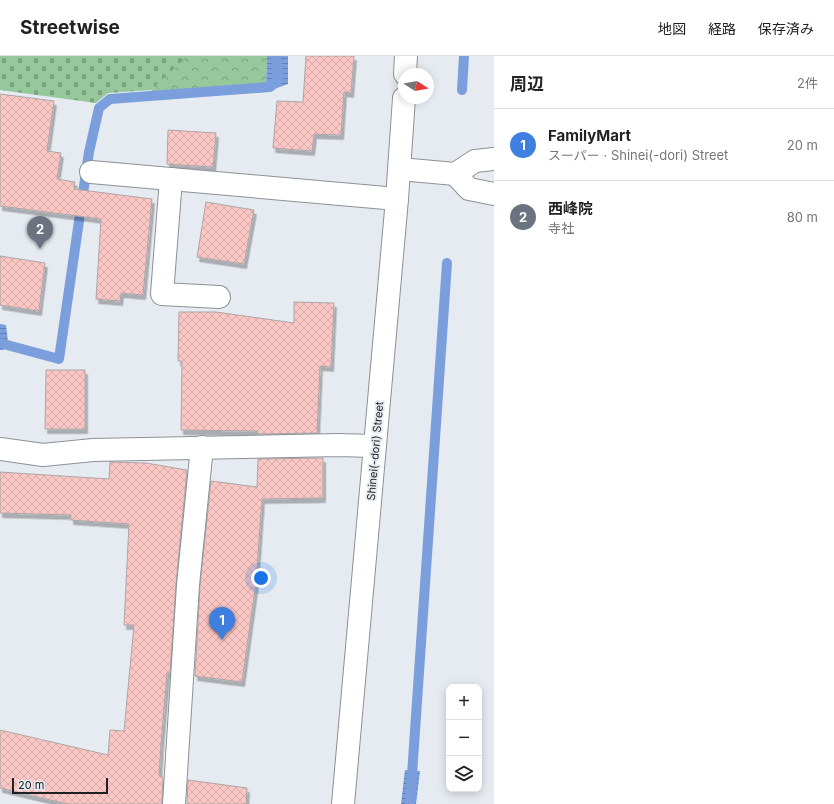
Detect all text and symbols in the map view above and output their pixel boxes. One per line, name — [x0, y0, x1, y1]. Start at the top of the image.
text: Streetwise — [20, 16, 120, 39]
text: 地図 — [658, 20, 686, 37]
text: 経路 — [708, 20, 736, 37]
text: 保存済み — [758, 20, 814, 37]
north arrow — [398, 68, 434, 104]
text: 周辺 — [510, 74, 544, 94]
text: 2件 — [797, 75, 818, 91]
text: FamilyMart — [548, 126, 631, 145]
text: 1 — [520, 137, 526, 153]
text: 20 m — [787, 137, 818, 153]
text: スーパー · Shinei(-dori) Street — [548, 147, 728, 163]
text: 西峰院 — [548, 199, 593, 218]
text: 2 — [519, 209, 527, 225]
text: 80 m — [787, 209, 818, 225]
pin: 2 — [27, 216, 53, 249]
text: 寺社 — [548, 220, 574, 236]
street label: Shinei(-dori) Street — [364, 401, 386, 501]
your location — [251, 568, 271, 588]
pin: 1 — [209, 607, 235, 640]
map controls — [446, 684, 482, 792]
button: + — [446, 684, 482, 720]
button: − — [446, 720, 482, 756]
button: layers — [446, 756, 482, 792]
scale bar — [12, 776, 108, 795]
text: 20 m — [18, 778, 44, 792]

